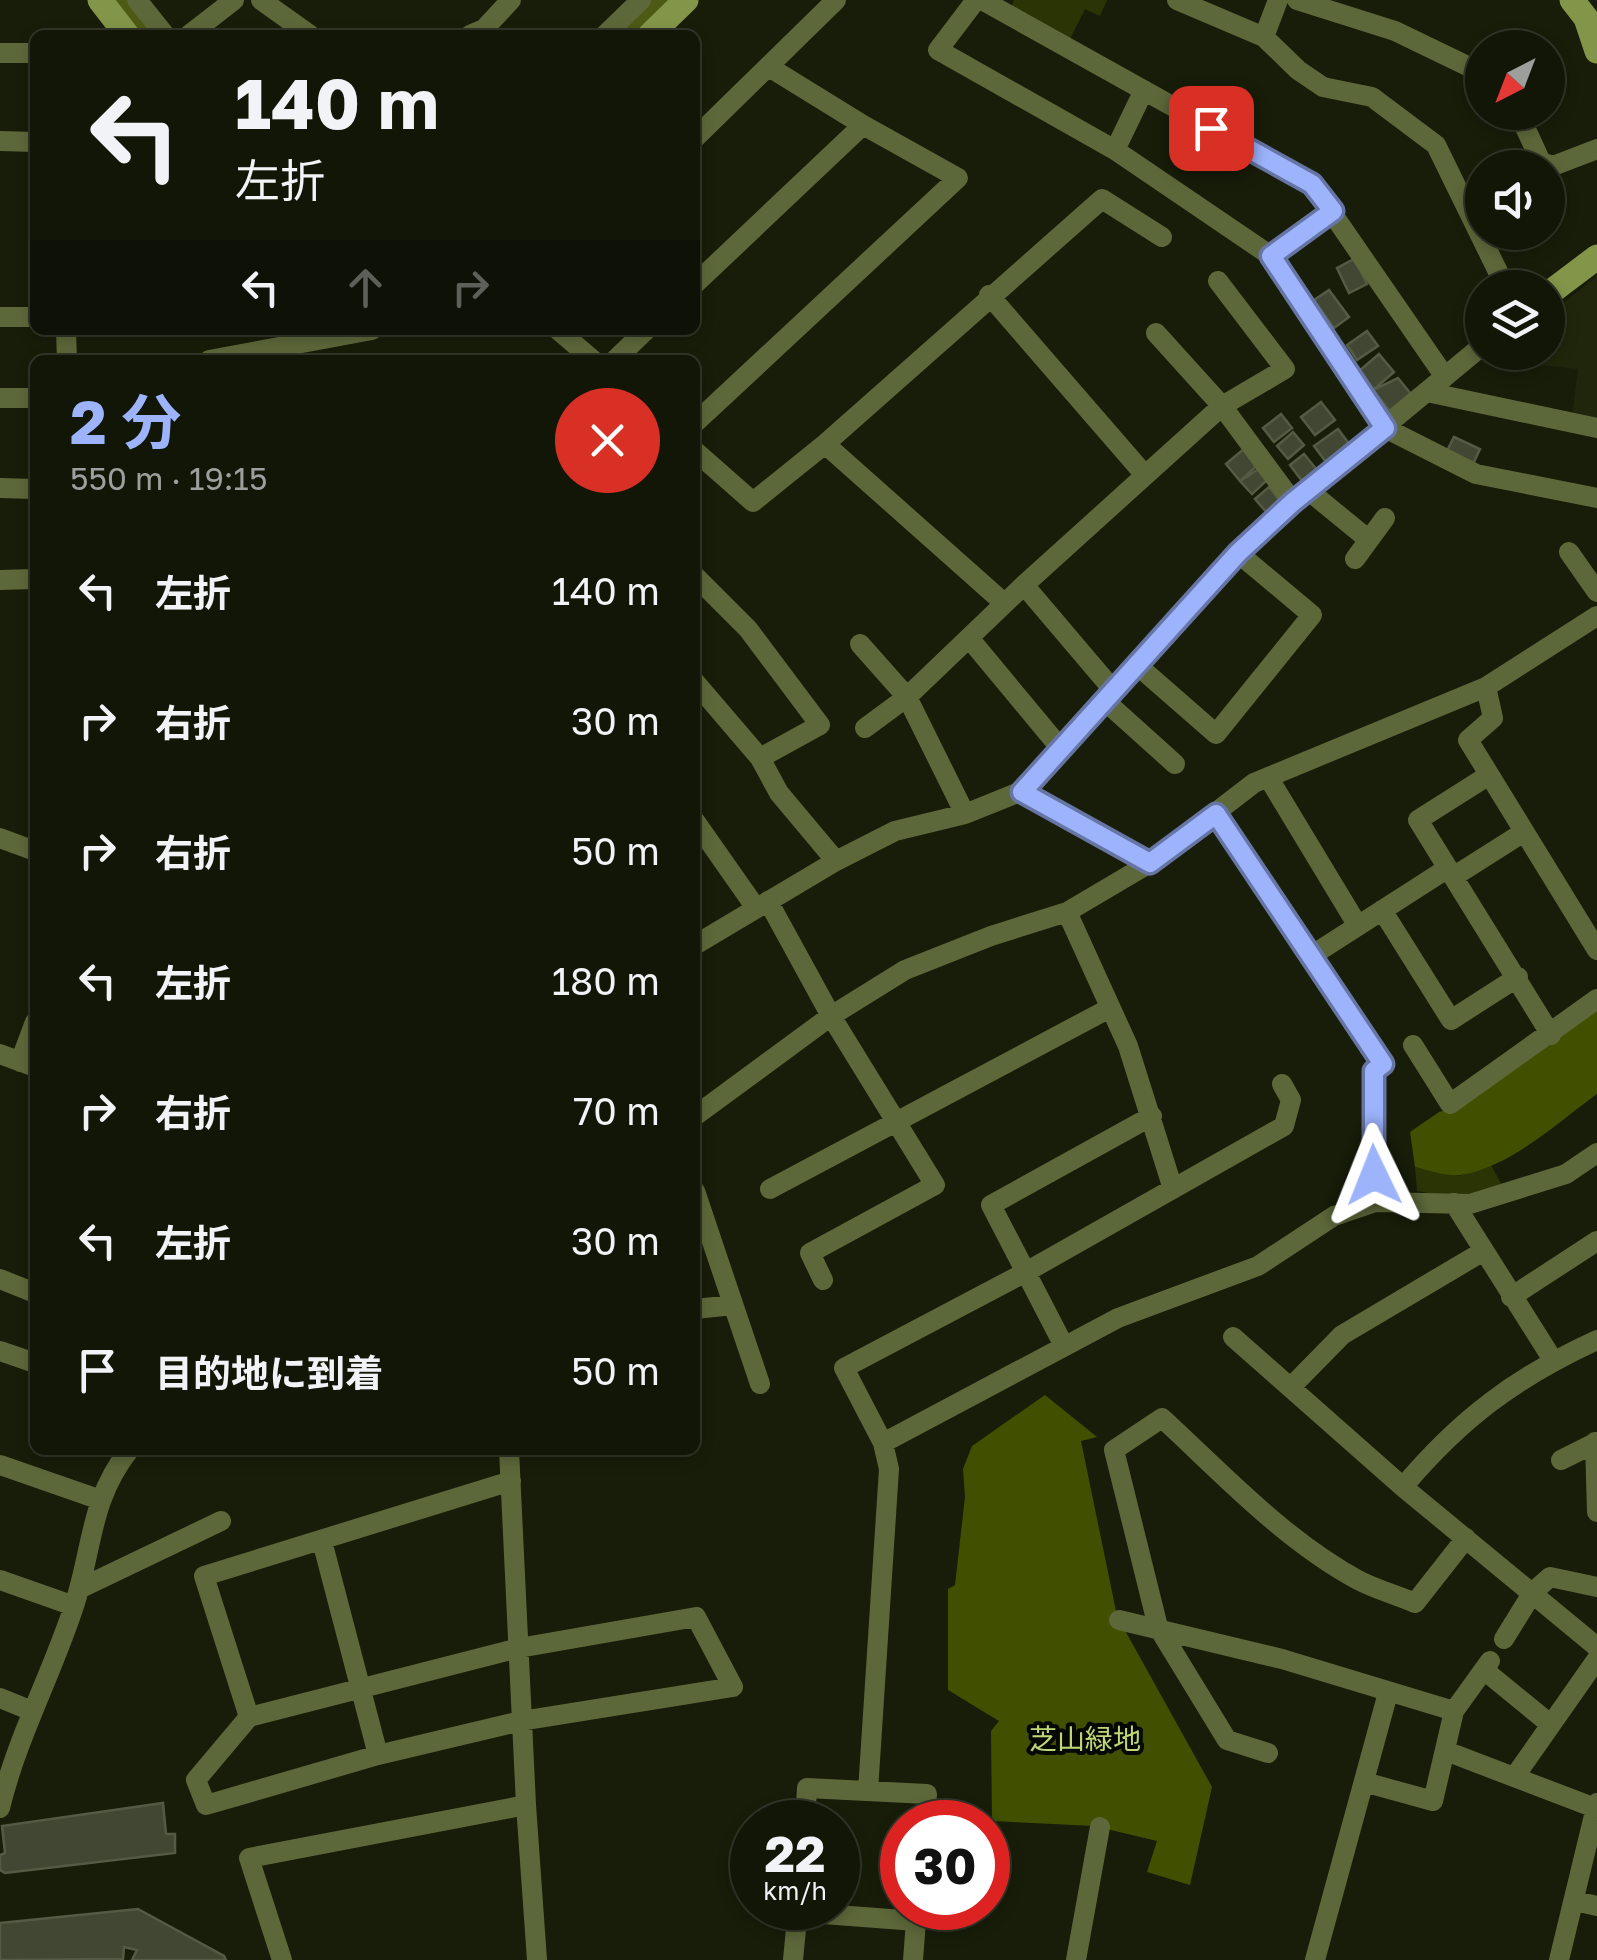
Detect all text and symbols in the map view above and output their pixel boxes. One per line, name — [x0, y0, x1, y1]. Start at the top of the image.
north arrow — [1465, 30, 1565, 130]
map controls — [1465, 30, 1565, 370]
text: 140 m — [235, 60, 439, 144]
icon: left — [70, 70, 200, 200]
pin — [1169, 86, 1254, 171]
icon: arrive — [1184, 101, 1239, 156]
button: sound — [1465, 150, 1565, 250]
text: 左折 — [235, 153, 325, 207]
icon: left — [233, 260, 288, 315]
icon: ahead — [338, 260, 393, 315]
icon: right — [443, 260, 498, 315]
button: layers — [1465, 270, 1565, 370]
text: 2 分 — [70, 385, 182, 457]
button: close — [555, 388, 660, 493]
text: 550 m · 19:15 — [70, 459, 267, 497]
icon: left — [70, 563, 125, 618]
text: 140 m — [552, 568, 660, 613]
text: 左折 — [155, 570, 231, 615]
icon: right — [70, 693, 125, 748]
text: 30 m — [571, 698, 660, 743]
text: 右折 — [155, 700, 231, 745]
icon: right — [70, 823, 125, 878]
text: 50 m — [571, 828, 660, 873]
text: 右折 — [155, 830, 231, 875]
icon: left — [70, 953, 125, 1008]
text: 180 m — [552, 958, 660, 1003]
text: 左折 — [155, 960, 231, 1005]
icon: right — [70, 1083, 125, 1138]
text: 70 m — [573, 1088, 660, 1133]
text: 右折 — [155, 1090, 231, 1135]
position arrow — [1322, 1123, 1426, 1227]
icon: left — [70, 1213, 125, 1268]
text: 30 m — [571, 1218, 660, 1263]
text: 左折 — [155, 1220, 231, 1265]
icon: arrive — [70, 1343, 125, 1398]
text: 50 m — [571, 1348, 660, 1393]
text: 目的地に到着 — [155, 1350, 383, 1395]
park label: 芝山緑地 — [1029, 1722, 1141, 1755]
speed limit sign: 30 — [880, 1800, 1010, 1930]
text: 22 — [764, 1823, 825, 1883]
text: km/h — [763, 1875, 827, 1906]

